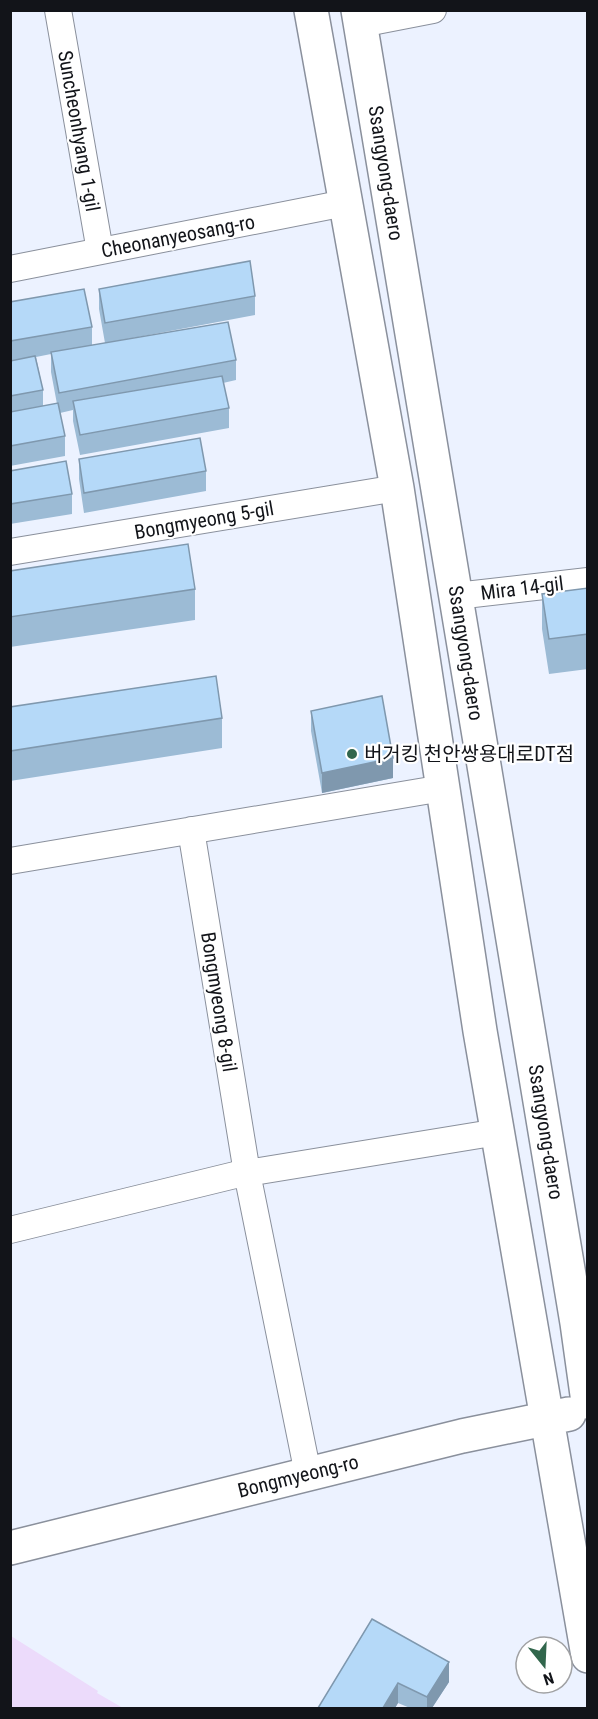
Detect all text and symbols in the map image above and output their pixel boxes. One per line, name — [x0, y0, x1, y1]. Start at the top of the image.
street label: Suncheonhyang 1-gil — [53, 49, 105, 213]
street label: Ssangyong-daero — [363, 104, 409, 242]
street label: Cheonanyeosang-ro — [99, 209, 257, 263]
street label: Bongmyeong 5-gil — [132, 496, 276, 544]
street label: Mira 14-gil — [479, 571, 565, 605]
street label: Ssangyong-daero — [443, 584, 489, 722]
place label: 버거킹 천안쌍용대로DT점 — [364, 742, 574, 766]
marker: 버거킹 천안쌍용대로DT점 — [345, 747, 359, 761]
street label: Bongmyeong 8-gil — [196, 930, 242, 1074]
street label: Ssangyong-daero — [523, 1063, 569, 1201]
street label: Bongmyeong-ro — [235, 1449, 361, 1503]
north arrow — [514, 1635, 574, 1695]
text: N — [541, 1668, 556, 1689]

